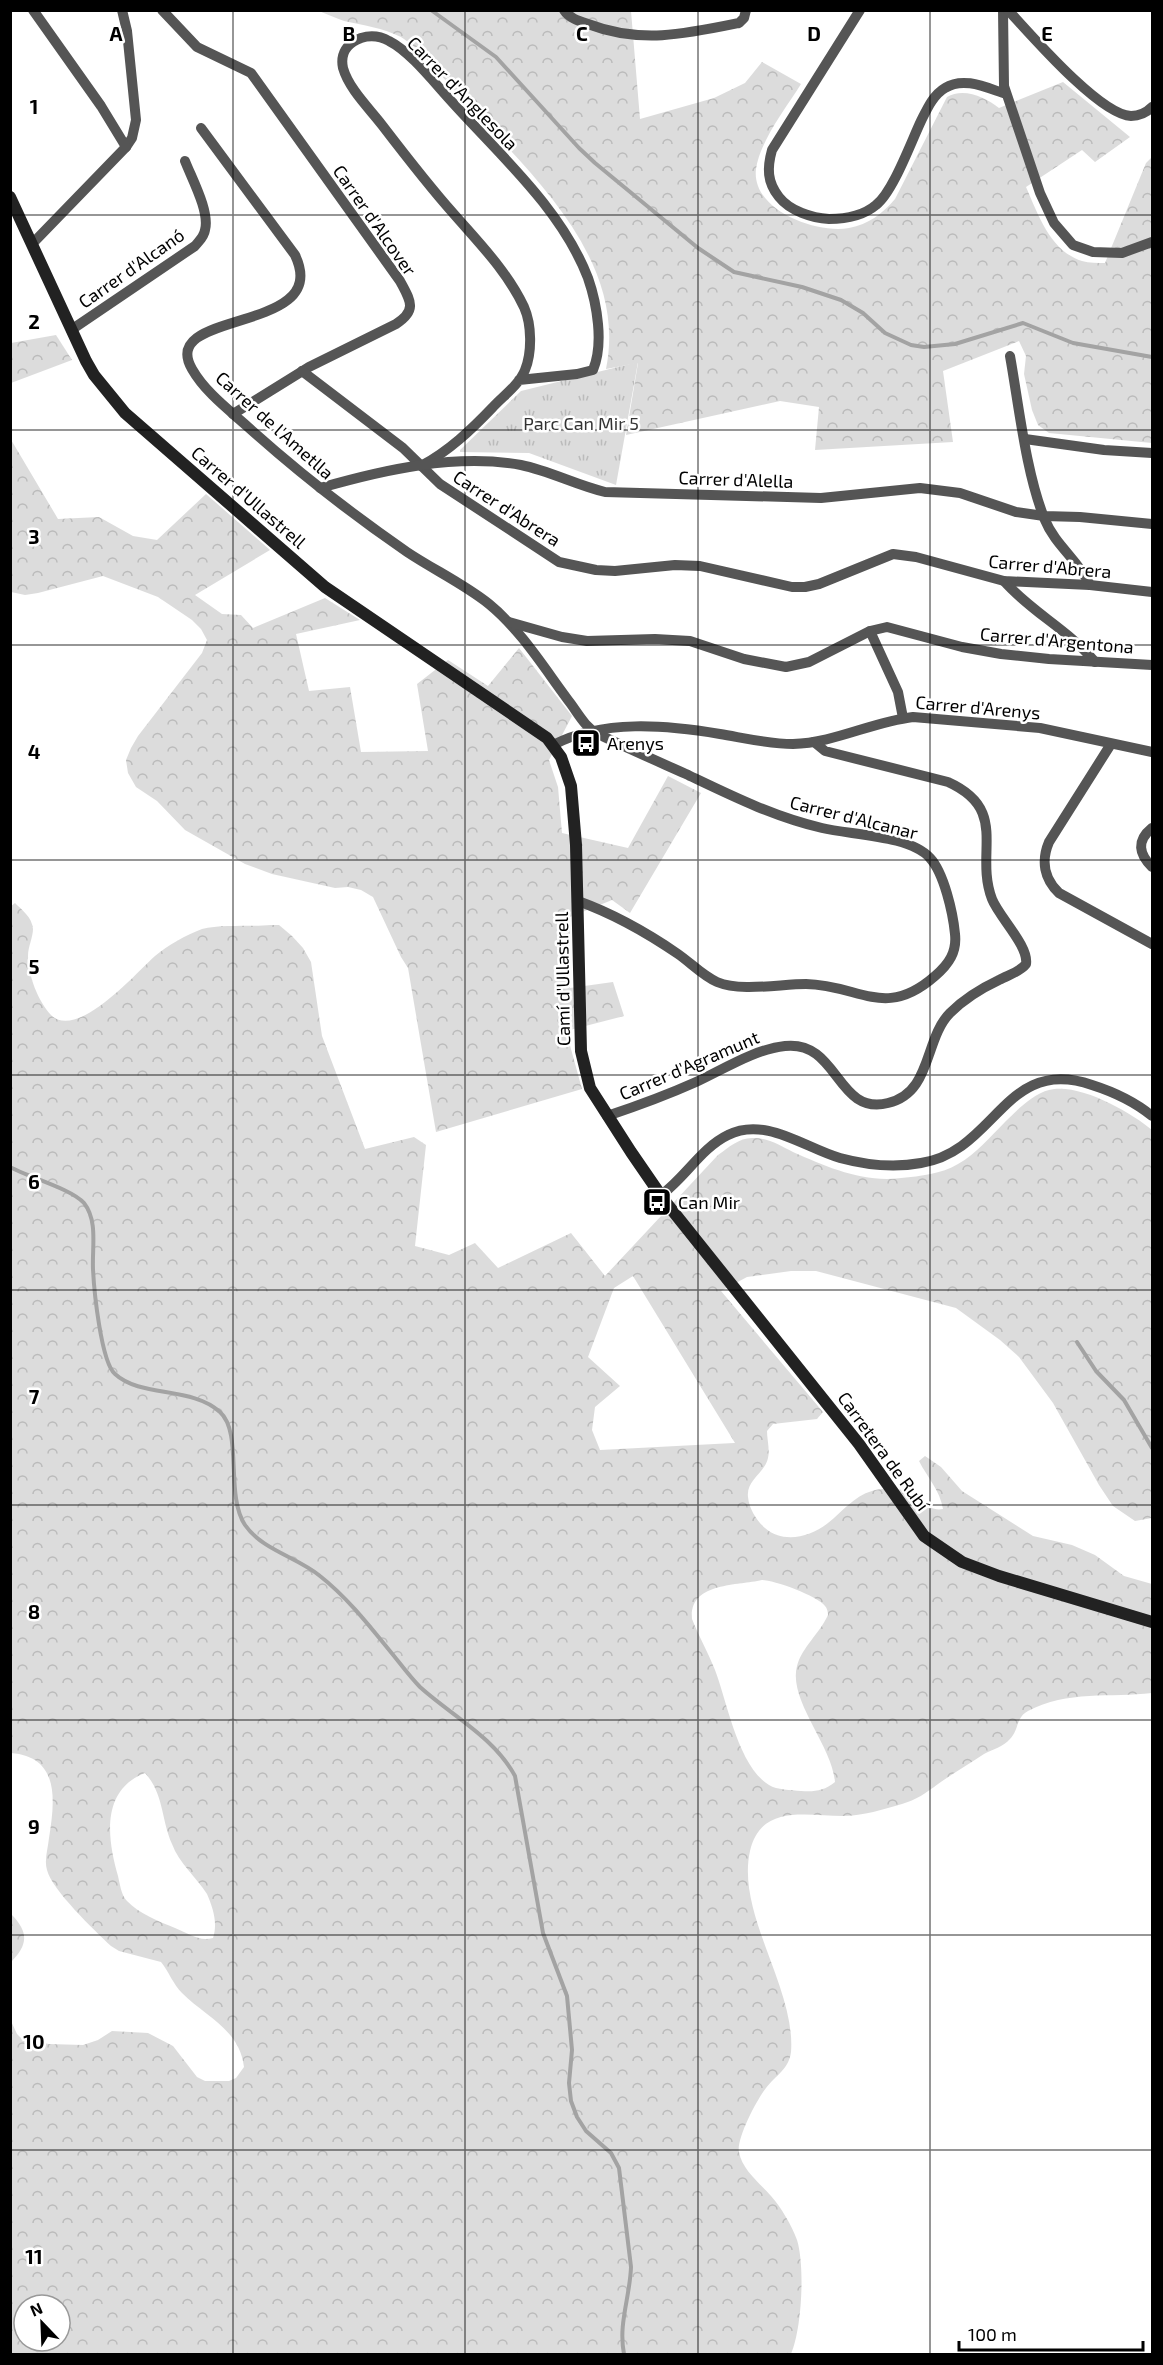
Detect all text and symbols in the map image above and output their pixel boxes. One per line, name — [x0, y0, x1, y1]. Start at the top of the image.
text: A — [109, 21, 123, 45]
text: B — [343, 21, 355, 45]
text: C — [576, 21, 588, 45]
text: D — [807, 21, 821, 45]
text: E — [1041, 21, 1053, 45]
street label: Carrer d'Anglesola — [403, 32, 523, 154]
text: 1 — [30, 94, 38, 118]
street label: Carrer d'Alcover — [329, 160, 421, 280]
street label: Carrer d'Alcanó — [74, 223, 188, 313]
text: 2 — [28, 309, 40, 333]
street label: Carrer de l'Ametlla — [212, 366, 338, 484]
park label: Parc Can Mir 5 — [523, 412, 639, 434]
street label: Carrer d'Ullastrell — [187, 441, 311, 553]
street label: Carrer d'Abrera — [449, 465, 565, 551]
street label: Carrer d'Alella — [678, 466, 794, 492]
text: 3 — [28, 524, 40, 548]
street label: Carrer d'Abrera — [988, 550, 1112, 582]
street label: Carrer d'Argentona — [979, 622, 1135, 658]
street label: Carrer d'Arenys — [915, 691, 1041, 723]
bus stop icon: Arenys — [570, 727, 602, 759]
place label: Arenys — [607, 732, 664, 754]
text: 4 — [28, 739, 41, 763]
street label: Carrer d'Alcanar — [788, 790, 920, 844]
street label: Camí d'Ullastrell — [550, 911, 574, 1046]
text: 5 — [28, 954, 40, 978]
street label: Carrer d'Agramunt — [616, 1026, 762, 1104]
text: 6 — [28, 1169, 40, 1193]
bus stop icon: Can Mir — [641, 1186, 673, 1218]
place label: Can Mir — [678, 1191, 740, 1213]
text: 7 — [29, 1384, 40, 1408]
street label: Carretera de Rubí — [833, 1387, 935, 1515]
text: 8 — [28, 1599, 40, 1623]
text: 9 — [28, 1814, 40, 1838]
text: 10 — [23, 2029, 45, 2053]
text: 11 — [25, 2244, 43, 2268]
north arrow — [12, 2293, 72, 2353]
text: N — [27, 2298, 45, 2320]
scale bar — [959, 2314, 1144, 2352]
text: 100 m — [968, 2323, 1017, 2345]

